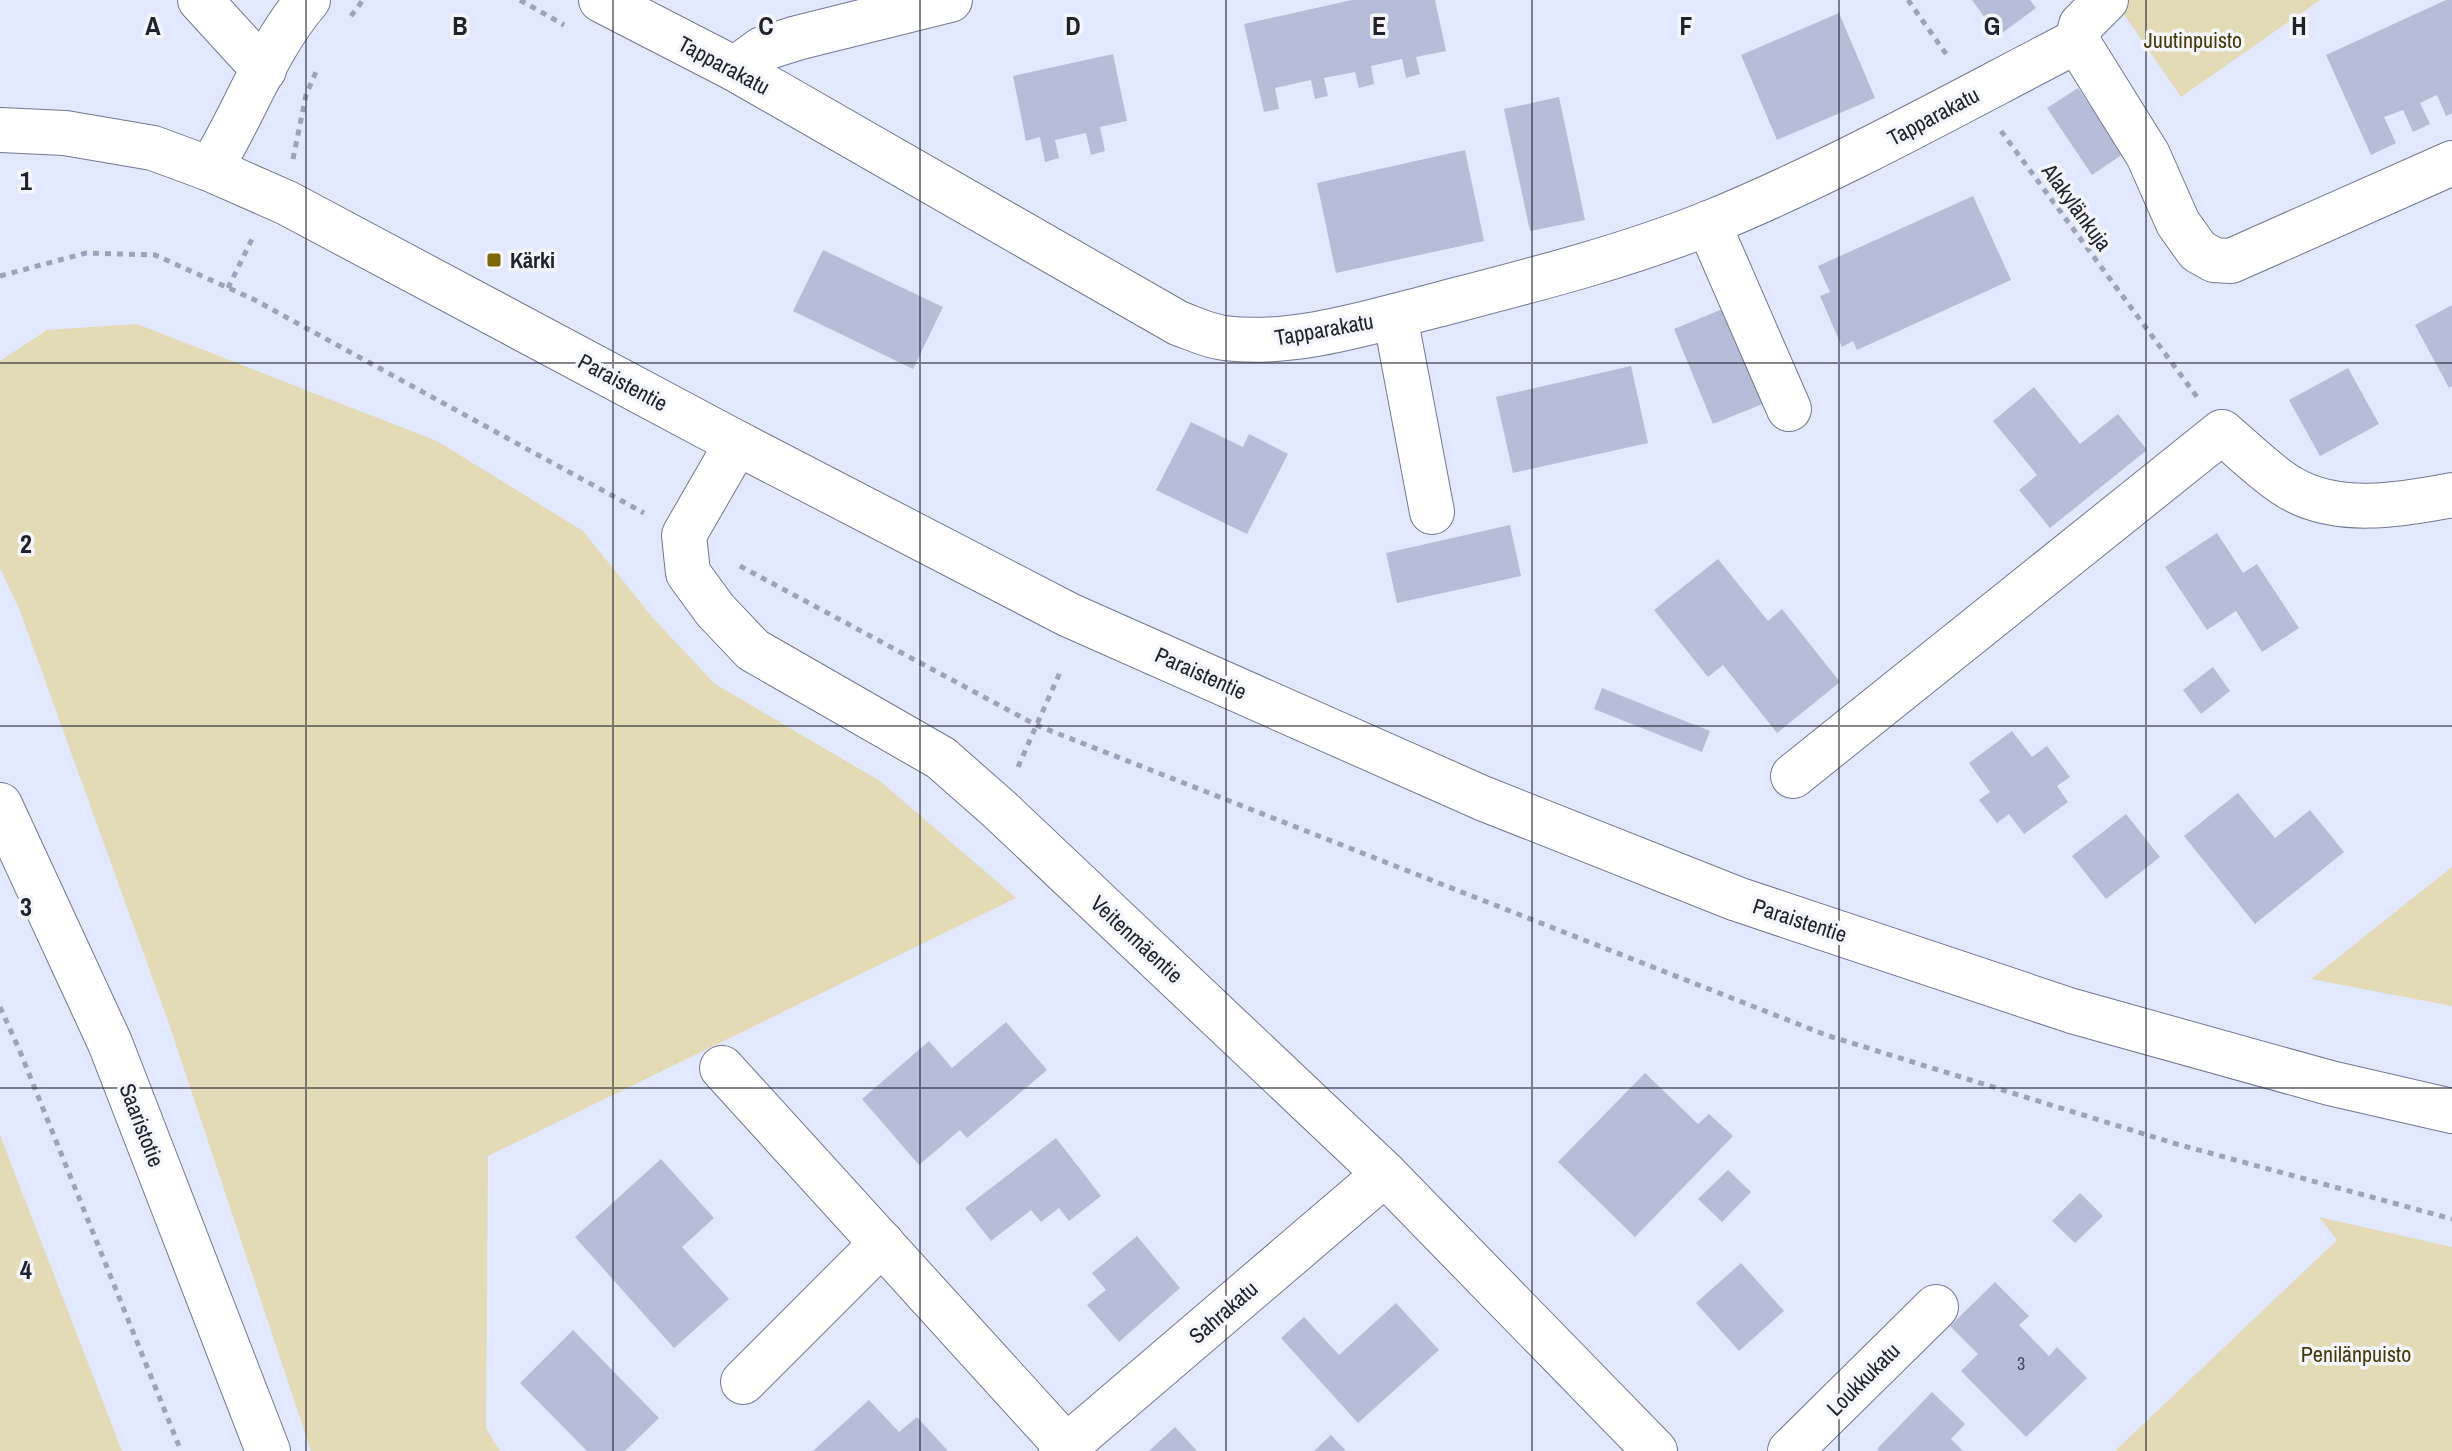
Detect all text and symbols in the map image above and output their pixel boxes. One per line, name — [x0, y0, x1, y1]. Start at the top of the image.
text: A — [145, 8, 161, 43]
text: B — [452, 8, 468, 43]
text: C — [758, 8, 774, 43]
text: D — [1065, 8, 1081, 43]
text: E — [1372, 8, 1386, 43]
text: F — [1679, 8, 1693, 43]
text: G — [1984, 8, 2000, 43]
text: H — [2291, 8, 2307, 43]
park label: Juutinpuisto — [2144, 25, 2242, 55]
street label: Tapparakatu — [673, 28, 775, 102]
street label: Tapparakatu — [1882, 79, 1984, 153]
street label: Alakylänkuja — [2035, 156, 2119, 257]
text: 1 — [20, 163, 32, 198]
place label: Kärki — [510, 245, 555, 275]
marker: Kärki — [485, 251, 503, 269]
street label: Tapparakatu — [1272, 306, 1376, 352]
street label: Paraistentie — [573, 346, 673, 418]
text: 2 — [20, 526, 32, 561]
street label: Paraistentie — [1150, 640, 1252, 706]
street label: Veitenmäentie — [1084, 888, 1190, 990]
text: 3 — [20, 889, 32, 924]
street label: Paraistentie — [1749, 891, 1851, 949]
street label: Saaristotie — [112, 1079, 172, 1171]
text: 4 — [20, 1252, 32, 1287]
street label: Sahrakatu — [1182, 1274, 1264, 1350]
street label: Loukkukatu — [1820, 1336, 1906, 1422]
park label: Penilänpuisto — [2301, 1339, 2411, 1369]
house number: 3 — [2017, 1351, 2025, 1376]

